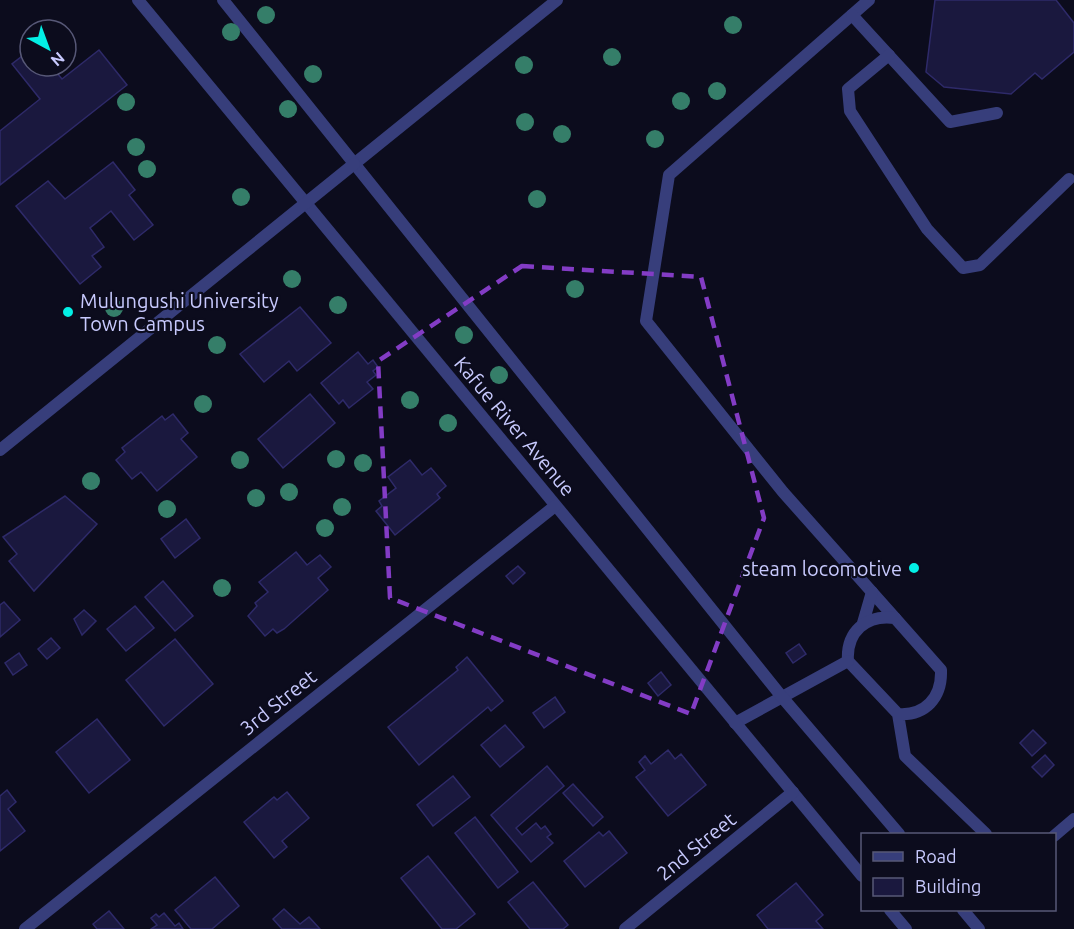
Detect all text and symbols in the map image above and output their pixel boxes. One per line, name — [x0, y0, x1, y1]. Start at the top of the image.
north arrow — [18, 18, 78, 78]
text: N — [47, 49, 68, 70]
place label: Mulungushi University Town Campus — [80, 289, 279, 335]
marker: Mulungushi University Town Campus — [61, 305, 75, 319]
street label: Kafue River Avenue — [450, 352, 580, 500]
place label: steam locomotive — [742, 557, 902, 580]
marker: steam locomotive — [907, 561, 921, 575]
street label: 3rd Street — [235, 664, 321, 740]
street label: 2nd Street — [652, 807, 740, 885]
legend — [861, 833, 1056, 911]
text: Road — [915, 846, 957, 866]
text: Building — [915, 876, 981, 896]

